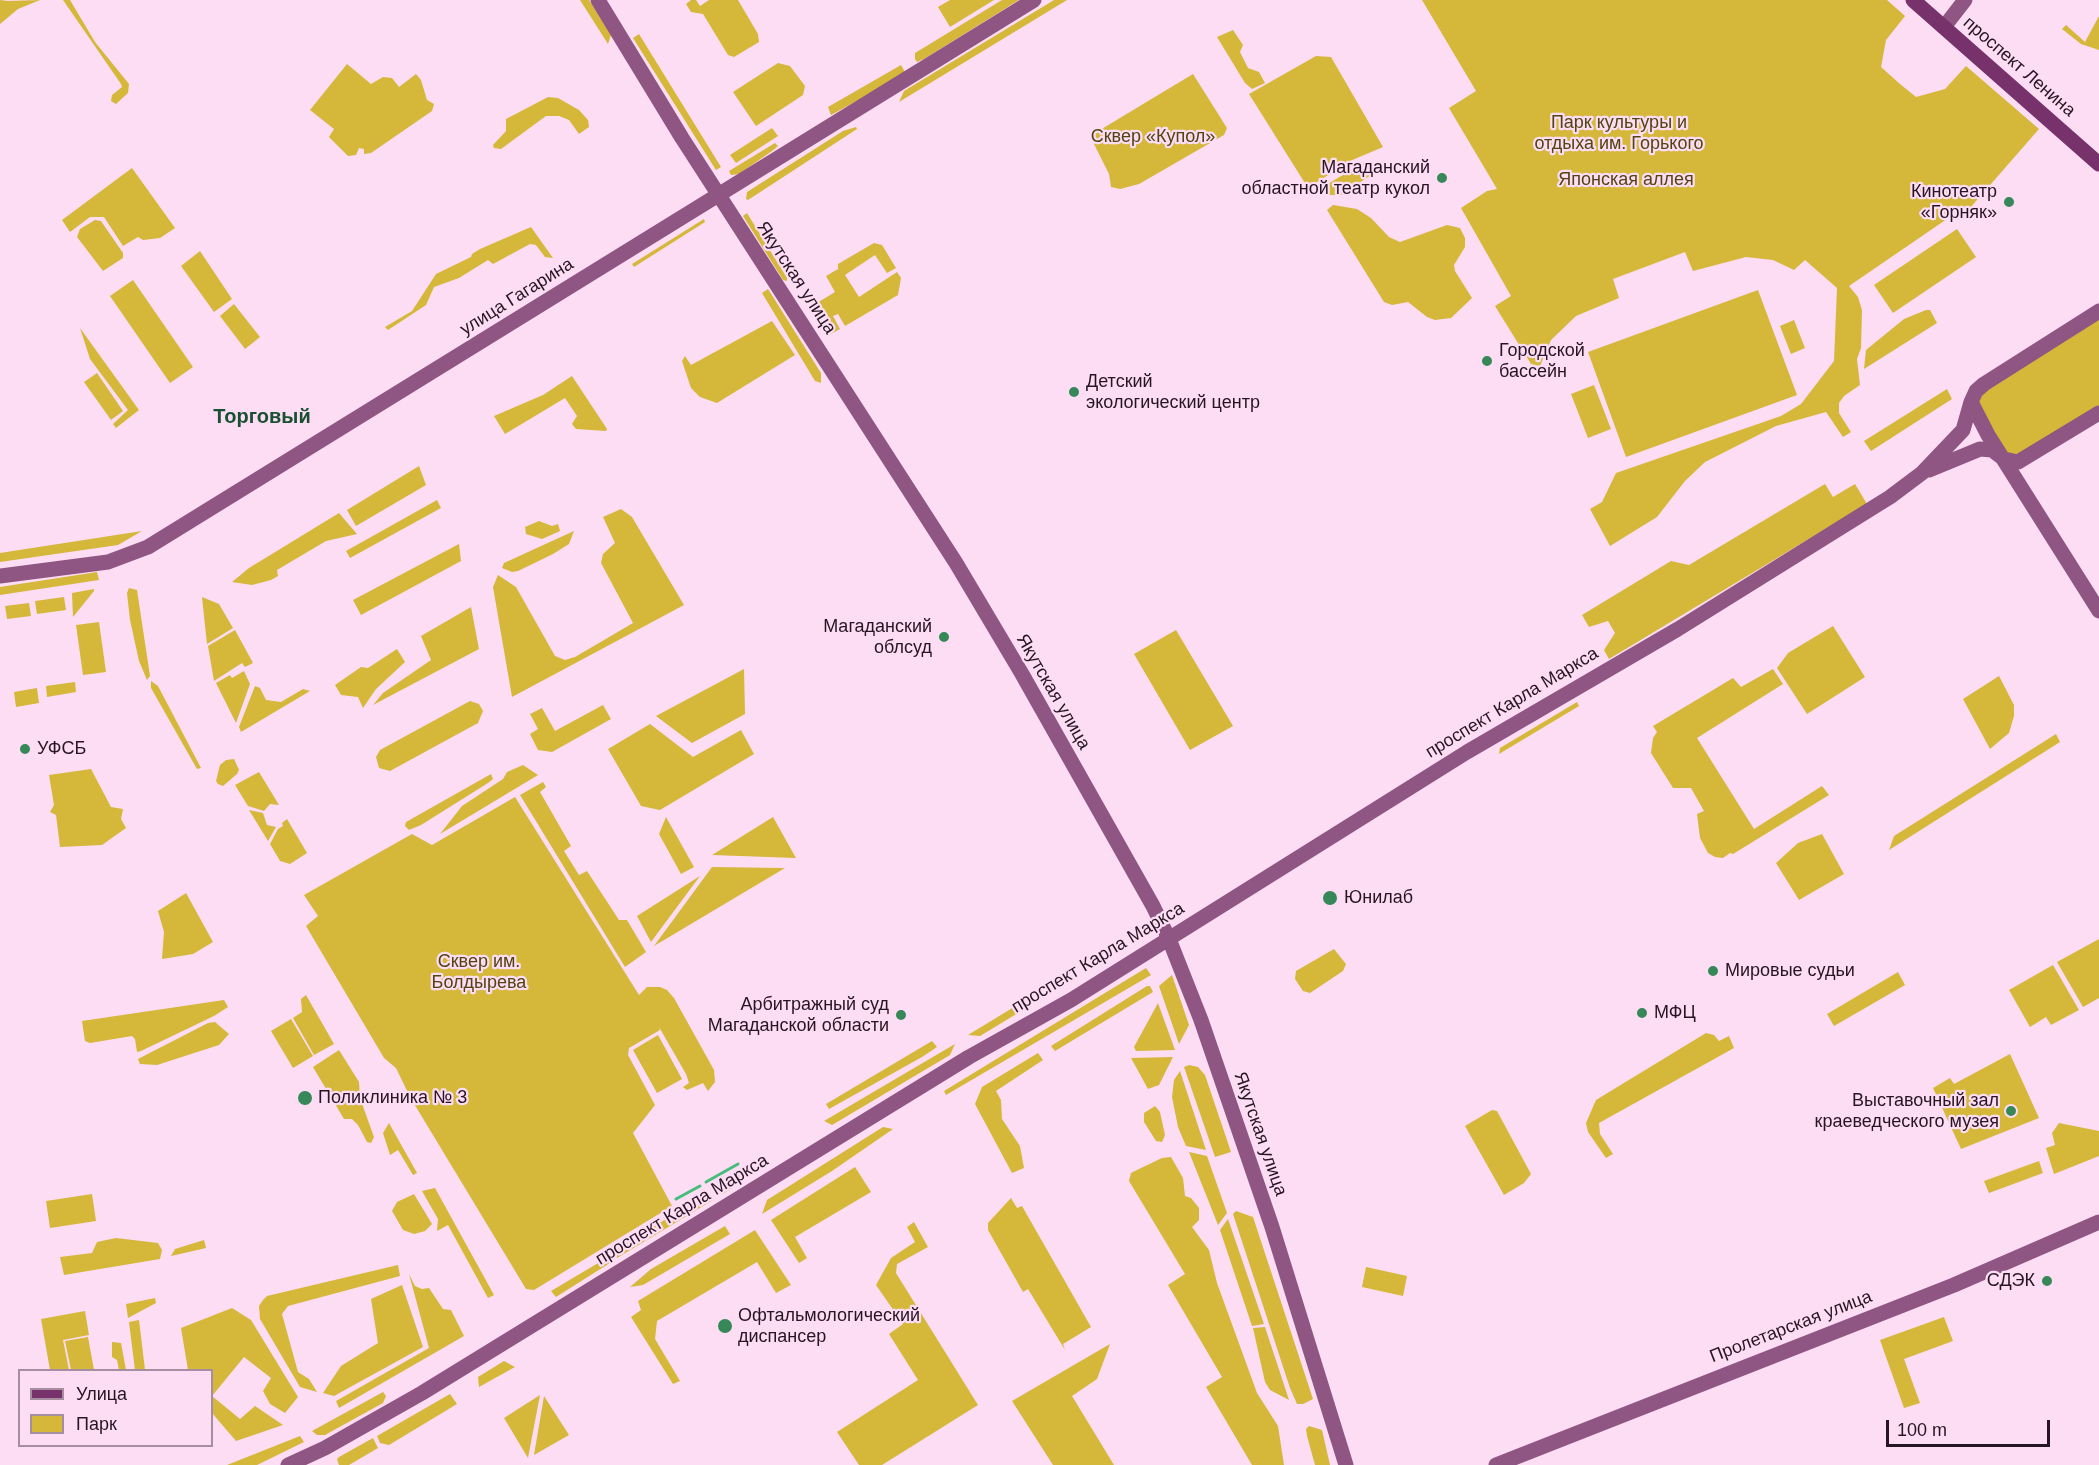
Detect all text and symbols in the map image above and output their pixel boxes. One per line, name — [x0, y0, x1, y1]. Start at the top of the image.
street label: проспект Ленина — [1958, 12, 2080, 122]
park label: Парк культуры и отдыха им. Горького — [1534, 112, 1704, 154]
park label: Сквер «Купол» — [1091, 126, 1215, 148]
place label: Магаданский областной театр кукол — [1242, 157, 1430, 200]
park label: Японская аллея — [1558, 169, 1694, 191]
marker: Магаданский областной театр кукол — [1435, 171, 1449, 185]
place label: Кинотеатр «Горняк» — [1911, 181, 1997, 224]
marker: Кинотеатр «Горняк» — [2002, 195, 2016, 209]
street label: Якутская улица — [752, 218, 840, 338]
street label: улица Гагарина — [456, 254, 578, 340]
place label: Городской бассейн — [1499, 340, 1585, 382]
marker: Городской бассейн — [1480, 354, 1494, 368]
place label: Детский экологический центр — [1086, 371, 1260, 413]
marker: Детский экологический центр — [1067, 385, 1081, 399]
district label: Торговый — [213, 405, 311, 429]
place label: Магаданский облсуд — [823, 616, 932, 658]
marker: Магаданский облсуд — [937, 630, 951, 644]
street label: Якутская улица — [1011, 630, 1095, 754]
street label: проспект Карла Маркса — [1422, 643, 1602, 763]
place label: УФСБ — [37, 738, 86, 760]
marker: УФСБ — [18, 742, 32, 756]
place label: Юнилаб — [1344, 887, 1413, 909]
marker: Юнилаб — [1321, 889, 1339, 907]
street label: проспект Карла Маркса — [1008, 898, 1188, 1018]
park label: Сквер им. Болдырева — [432, 951, 526, 994]
place label: Мировые судьи — [1725, 960, 1855, 982]
marker: Мировые судьи — [1706, 964, 1720, 978]
place label: Арбитражный суд Магаданской области — [708, 994, 889, 1036]
place label: МФЦ — [1654, 1002, 1696, 1024]
marker: МФЦ — [1635, 1006, 1649, 1020]
marker: Арбитражный суд Магаданской области — [894, 1008, 908, 1022]
street label: Якутская улица — [1229, 1069, 1291, 1199]
place label: Поликлиника № 3 — [318, 1087, 467, 1109]
marker: Поликлиника № 3 — [296, 1089, 314, 1107]
place label: Выставочный зал краеведческого музея — [1815, 1090, 1999, 1132]
marker: Выставочный зал краеведческого музея — [2004, 1104, 2018, 1118]
street label: проспект Карла Маркса — [592, 1150, 772, 1270]
place label: СДЭК — [1987, 1270, 2035, 1292]
marker: СДЭК — [2040, 1274, 2054, 1288]
street label: Пролетарская улица — [1707, 1286, 1875, 1368]
place label: Офтальмологический диспансер — [738, 1305, 920, 1348]
marker: Офтальмологический диспансер — [716, 1317, 734, 1335]
legend — [18, 1369, 213, 1447]
text: Улица — [76, 1384, 127, 1404]
scale bar — [1889, 1408, 2052, 1446]
text: Парк — [76, 1414, 117, 1434]
text: 100 m — [1897, 1420, 1947, 1440]

